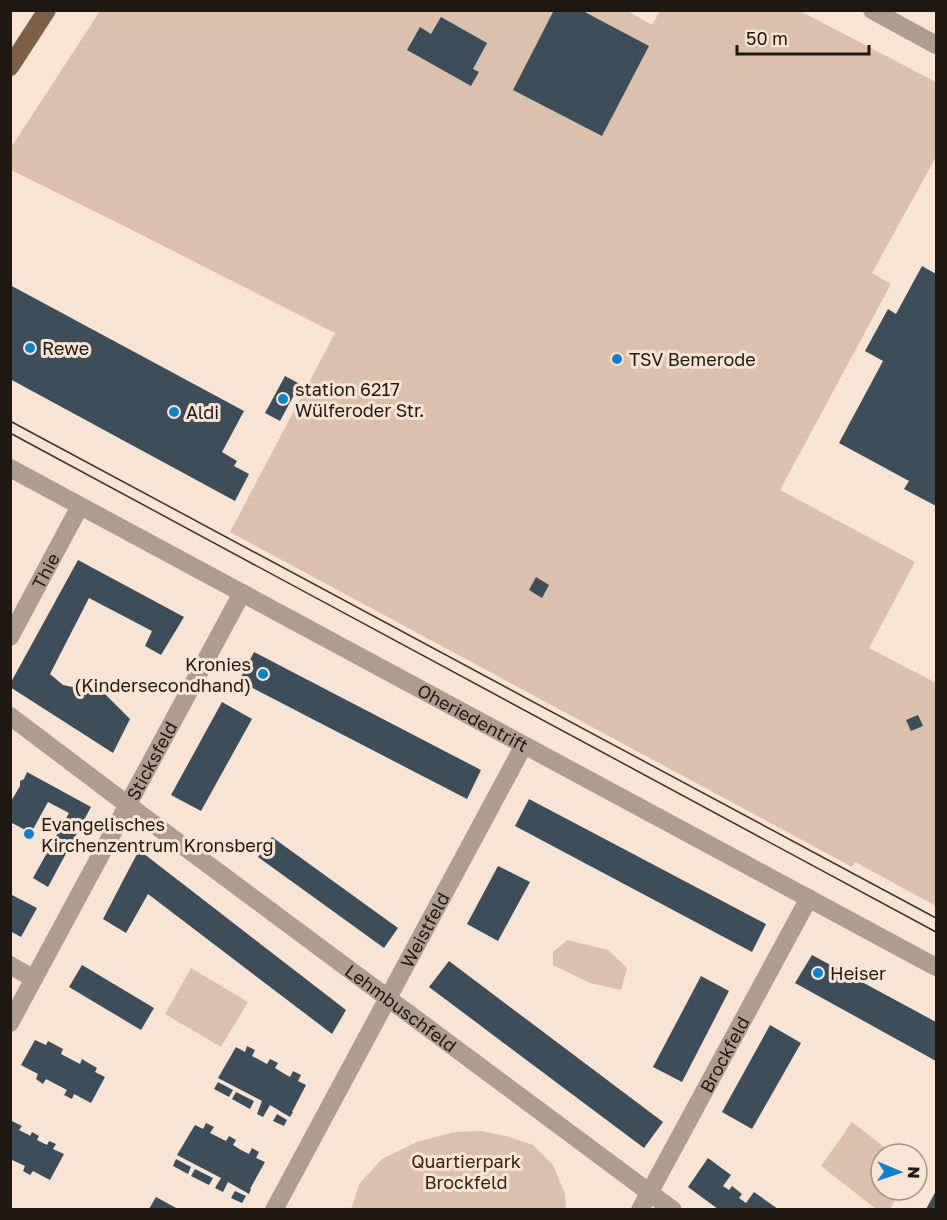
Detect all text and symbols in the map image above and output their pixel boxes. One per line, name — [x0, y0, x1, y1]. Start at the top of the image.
scale bar — [737, 18, 869, 56]
text: 50 m — [746, 27, 788, 49]
place label: Rewe — [42, 337, 89, 359]
marker: Rewe — [23, 341, 37, 355]
place label: TSV Bemerode — [629, 348, 756, 370]
marker: TSV Bemerode — [610, 352, 624, 366]
place label: station 6217 Wülferoder Str. — [295, 378, 424, 421]
marker: station 6217 Wülferoder Str. — [276, 392, 290, 406]
place label: Aldi — [186, 401, 219, 423]
marker: Aldi — [167, 405, 181, 419]
street label: Thie — [27, 549, 64, 593]
place label: Kronies (Kindersecondhand) — [74, 653, 251, 696]
marker: Kronies (Kindersecondhand) — [256, 667, 270, 681]
street label: Oheriedentrift — [414, 679, 532, 756]
street label: Sticksfeld — [121, 718, 182, 804]
place label: Evangelisches Kirchenzentrum Kronsberg — [41, 813, 274, 856]
marker: Evangelisches Kirchenzentrum Kronsberg — [22, 827, 36, 841]
street label: Weistfeld — [395, 889, 454, 971]
street label: Lehmbuschfeld — [341, 959, 461, 1057]
place label: Heiser — [830, 962, 886, 984]
marker: Heiser — [811, 966, 825, 980]
street label: Brockfeld — [695, 1013, 754, 1096]
north arrow — [869, 1142, 929, 1202]
park label: Quartierpark Brockfeld — [411, 1150, 521, 1193]
text: N — [904, 1166, 924, 1179]

